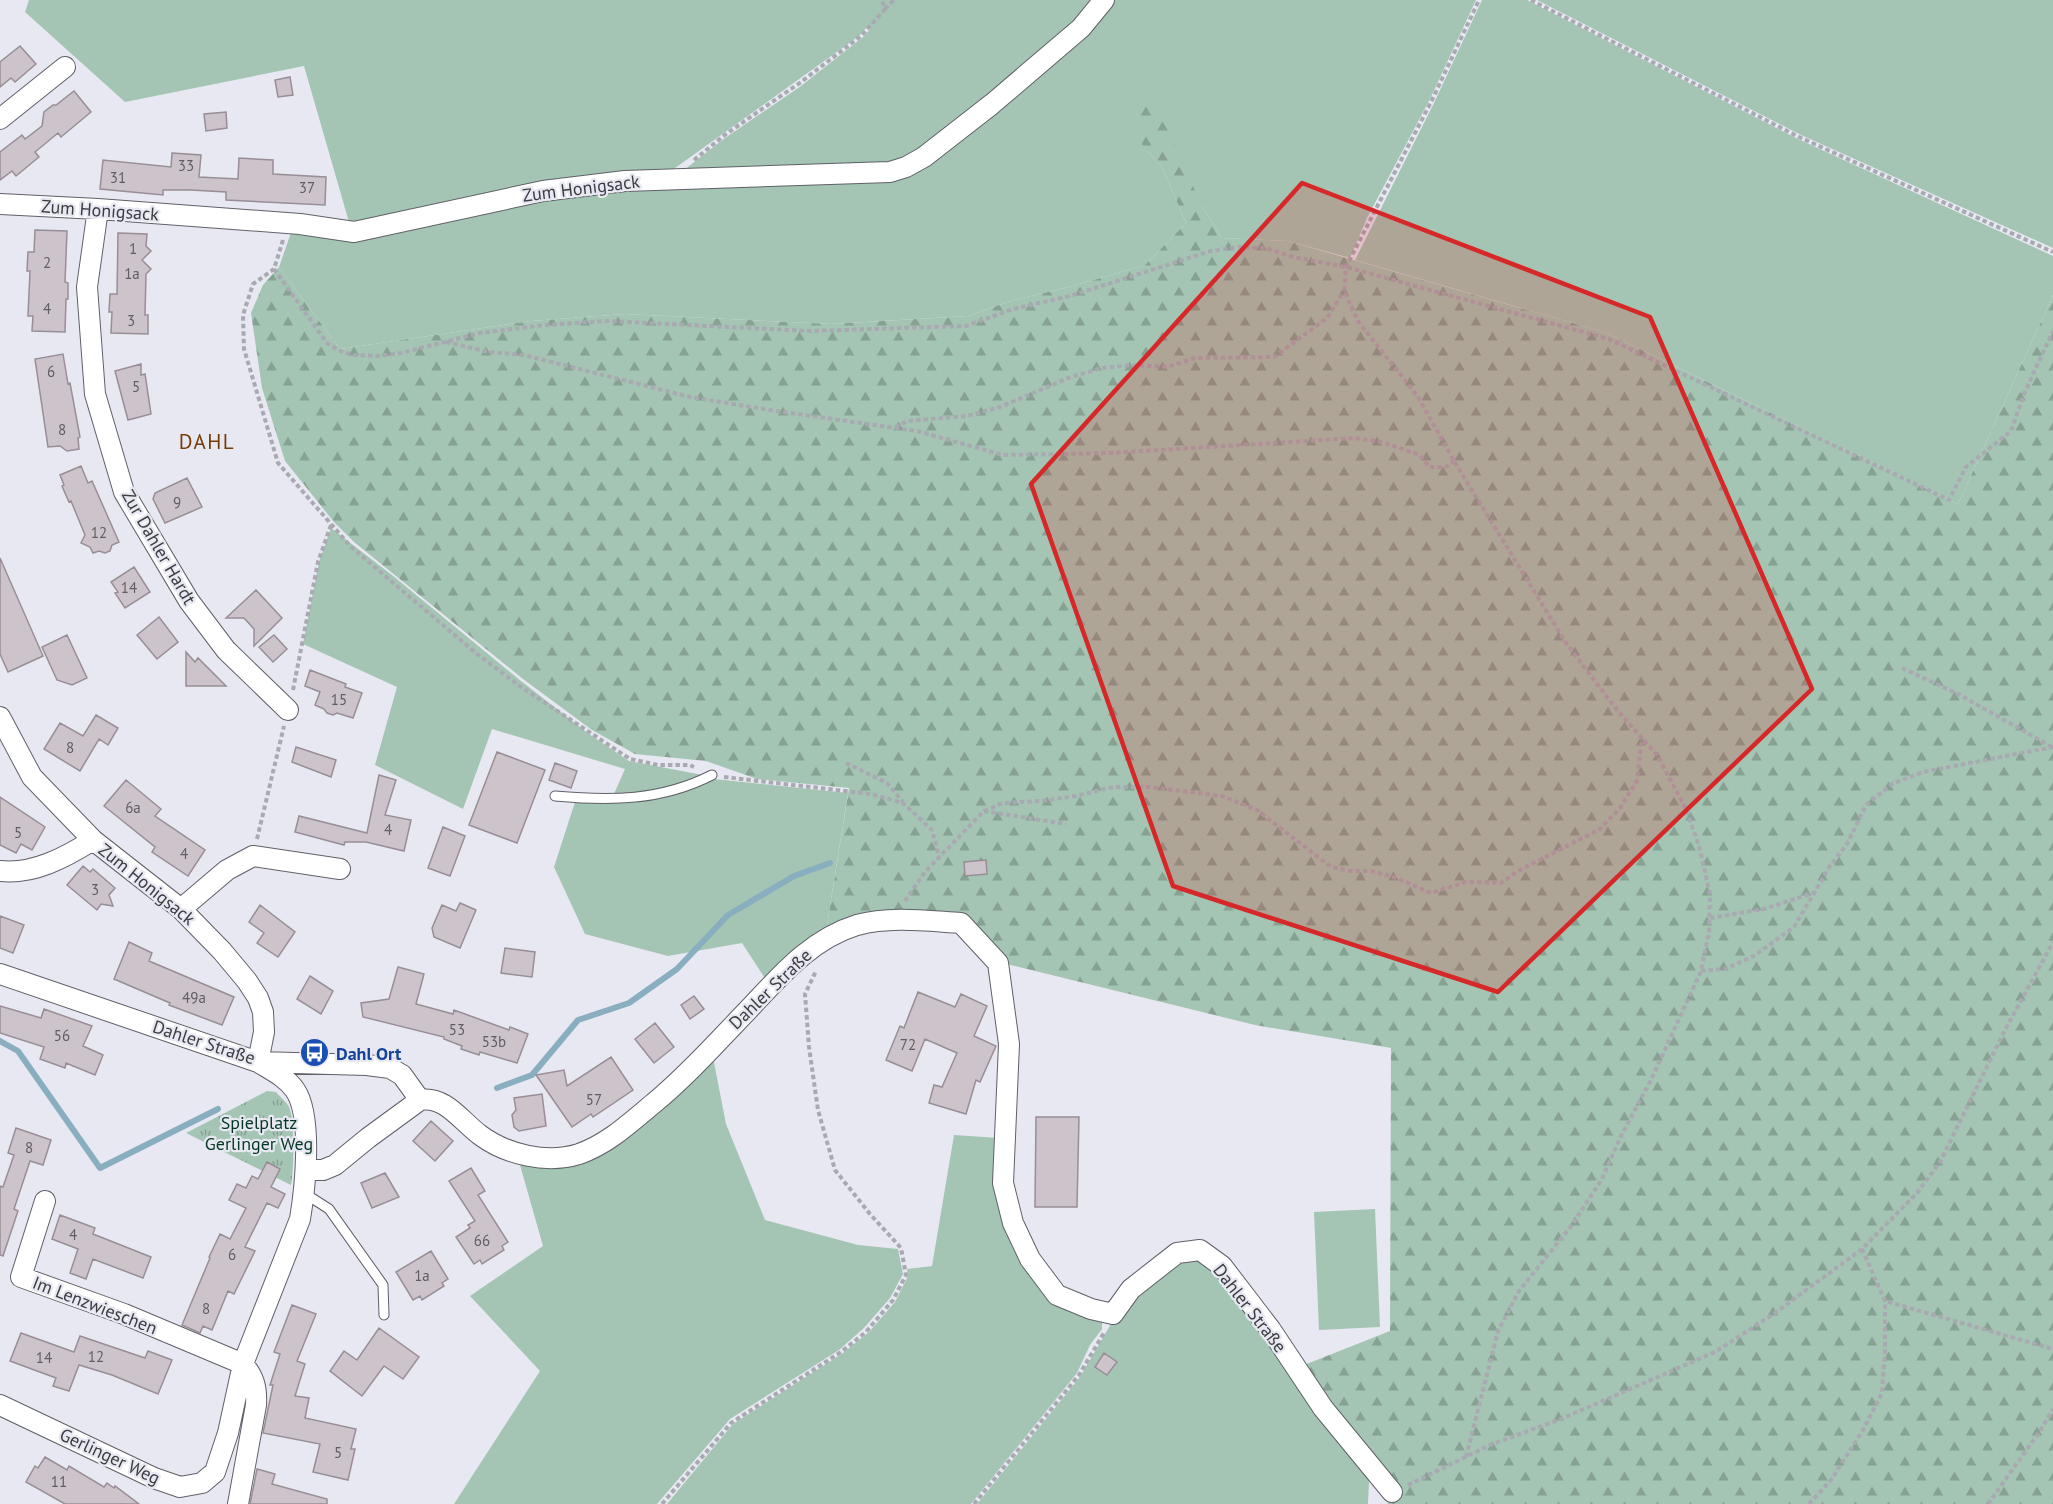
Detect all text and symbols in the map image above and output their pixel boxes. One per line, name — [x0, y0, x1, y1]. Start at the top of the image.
house number: 33 — [178, 156, 194, 175]
house number: 31 — [110, 168, 126, 187]
street label: Zum Honigsack — [521, 169, 641, 207]
house number: 37 — [299, 178, 315, 197]
street label: Zum Honigsack — [40, 194, 160, 226]
house number: 1 — [129, 239, 137, 258]
house number: 2 — [43, 253, 51, 272]
house number: 1a — [124, 264, 140, 283]
house number: 4 — [43, 299, 51, 318]
house number: 3 — [127, 311, 135, 330]
house number: 6 — [47, 362, 55, 381]
house number: 5 — [132, 377, 140, 396]
house number: 8 — [58, 420, 66, 439]
district label: DAHL — [179, 428, 235, 455]
street label: Zur Dahler Hardt — [117, 485, 201, 609]
house number: 9 — [173, 493, 181, 512]
house number: 12 — [91, 523, 107, 542]
house number: 14 — [121, 578, 137, 597]
house number: 15 — [331, 690, 347, 709]
house number: 8 — [66, 738, 74, 757]
house number: 6a — [125, 798, 141, 817]
house number: 4 — [384, 820, 392, 839]
house number: 5 — [14, 823, 22, 842]
street label: Zum Honigsack — [94, 838, 200, 930]
house number: 4 — [180, 844, 188, 863]
house number: 3 — [91, 880, 99, 899]
street label: Dahler Straße — [724, 944, 816, 1034]
house number: 49a — [182, 988, 206, 1007]
street label: Dahler Straße — [150, 1015, 258, 1069]
house number: 53 — [449, 1020, 465, 1039]
house number: 56 — [54, 1026, 70, 1045]
house number: 53b — [482, 1032, 506, 1051]
house number: 72 — [900, 1035, 916, 1054]
bus stop icon: Dahl Ort — [299, 1037, 331, 1069]
place label: Dahl Ort — [336, 1042, 402, 1065]
house number: 57 — [586, 1090, 602, 1109]
park label: Spielplatz Gerlinger Weg — [205, 1111, 313, 1155]
house number: 8 — [25, 1138, 33, 1157]
house number: 4 — [69, 1225, 77, 1244]
house number: 66 — [474, 1231, 490, 1250]
house number: 6 — [228, 1245, 236, 1264]
street label: Dahler Straße — [1208, 1259, 1292, 1357]
house number: 1a — [414, 1266, 430, 1285]
street label: Im Lenzwieschen — [29, 1271, 161, 1339]
house number: 8 — [202, 1299, 210, 1318]
house number: 12 — [88, 1347, 104, 1366]
house number: 14 — [36, 1348, 52, 1367]
street label: Gerlinger Weg — [56, 1423, 164, 1489]
house number: 5 — [334, 1443, 342, 1462]
house number: 11 — [51, 1472, 67, 1491]

